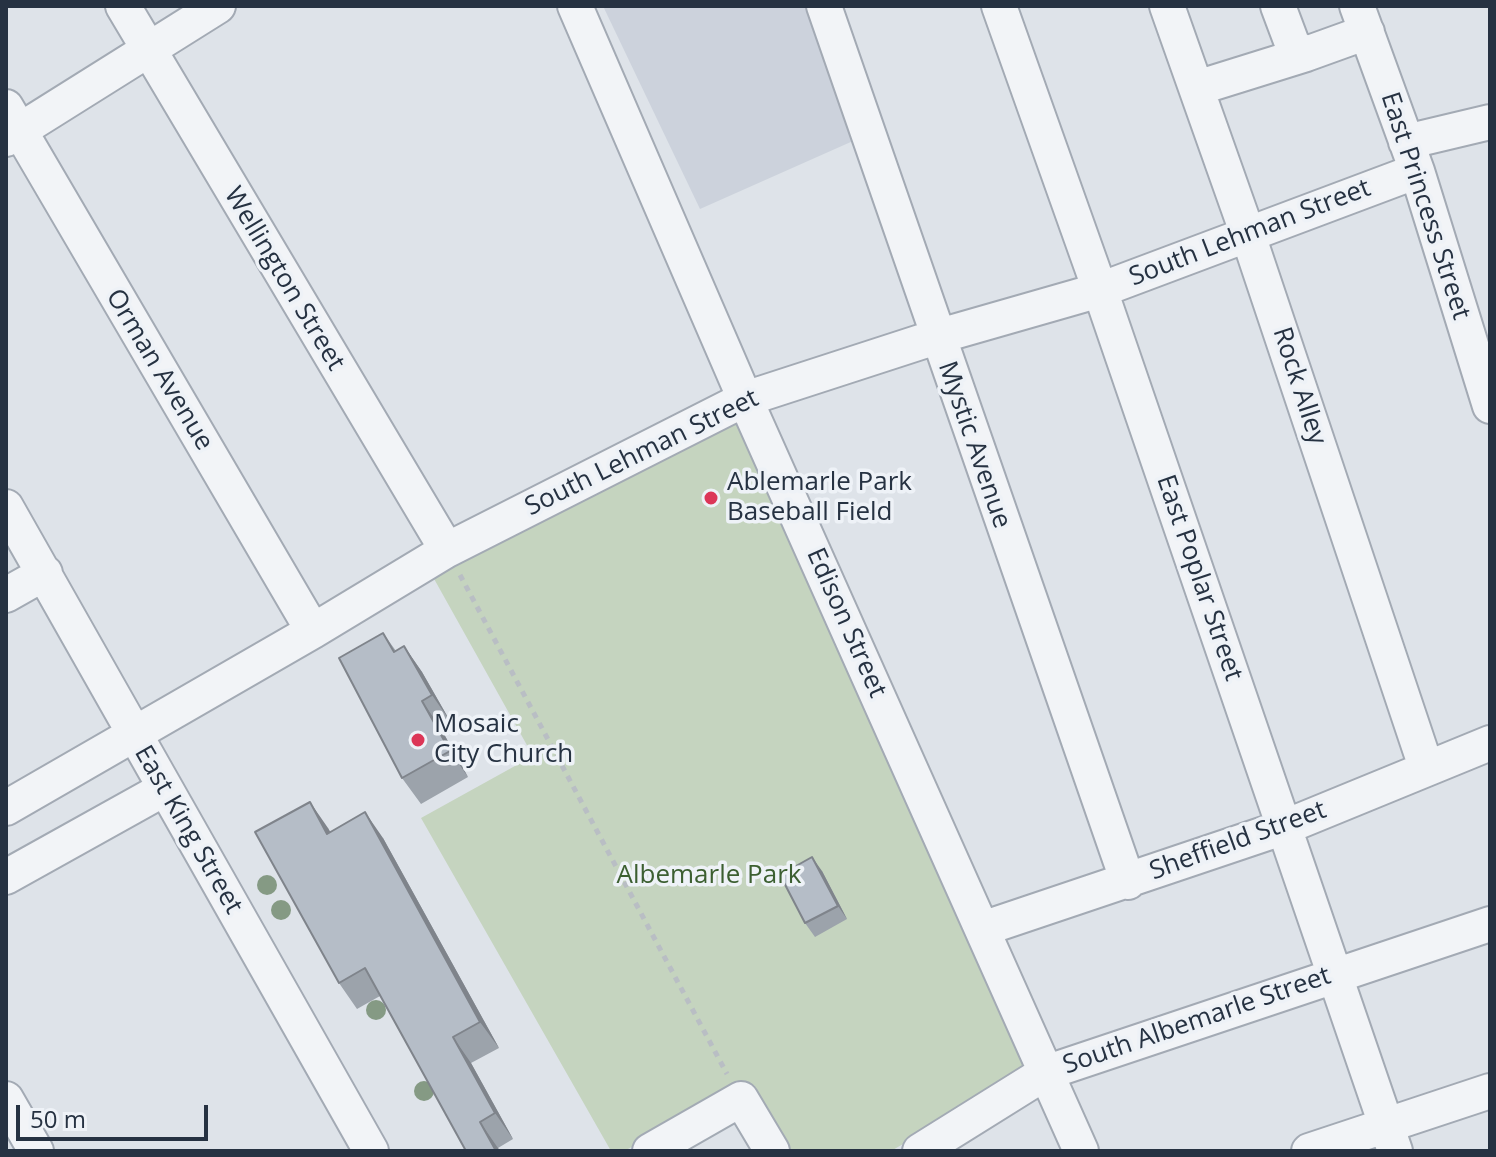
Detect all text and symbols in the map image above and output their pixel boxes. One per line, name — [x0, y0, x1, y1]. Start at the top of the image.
street label: East Princess Street — [1374, 88, 1476, 324]
street label: South Lehman Street — [1125, 173, 1375, 293]
street label: Wellington Street — [217, 182, 351, 376]
street label: Orman Avenue — [99, 284, 219, 456]
street label: Rock Alley — [1265, 323, 1333, 449]
street label: Mystic Avenue — [931, 357, 1017, 533]
street label: South Lehman Street — [520, 383, 764, 523]
place label: Ablemarle Park Baseball Field — [727, 467, 912, 528]
street label: East Poplar Street — [1149, 471, 1249, 685]
marker: Ablemarle Park Baseball Field — [702, 489, 720, 507]
street label: Edison Street — [799, 543, 893, 703]
place label: Mosaic City Church — [434, 709, 573, 770]
marker: Mosaic City Church — [409, 731, 427, 749]
street label: East King Street — [127, 740, 249, 920]
street label: Sheffield Street — [1146, 795, 1330, 887]
park label: Albemarle Park — [617, 860, 801, 892]
street label: South Albemarle Street — [1059, 961, 1335, 1081]
scale bar — [20, 1089, 212, 1139]
text: 50 m — [30, 1102, 86, 1135]

